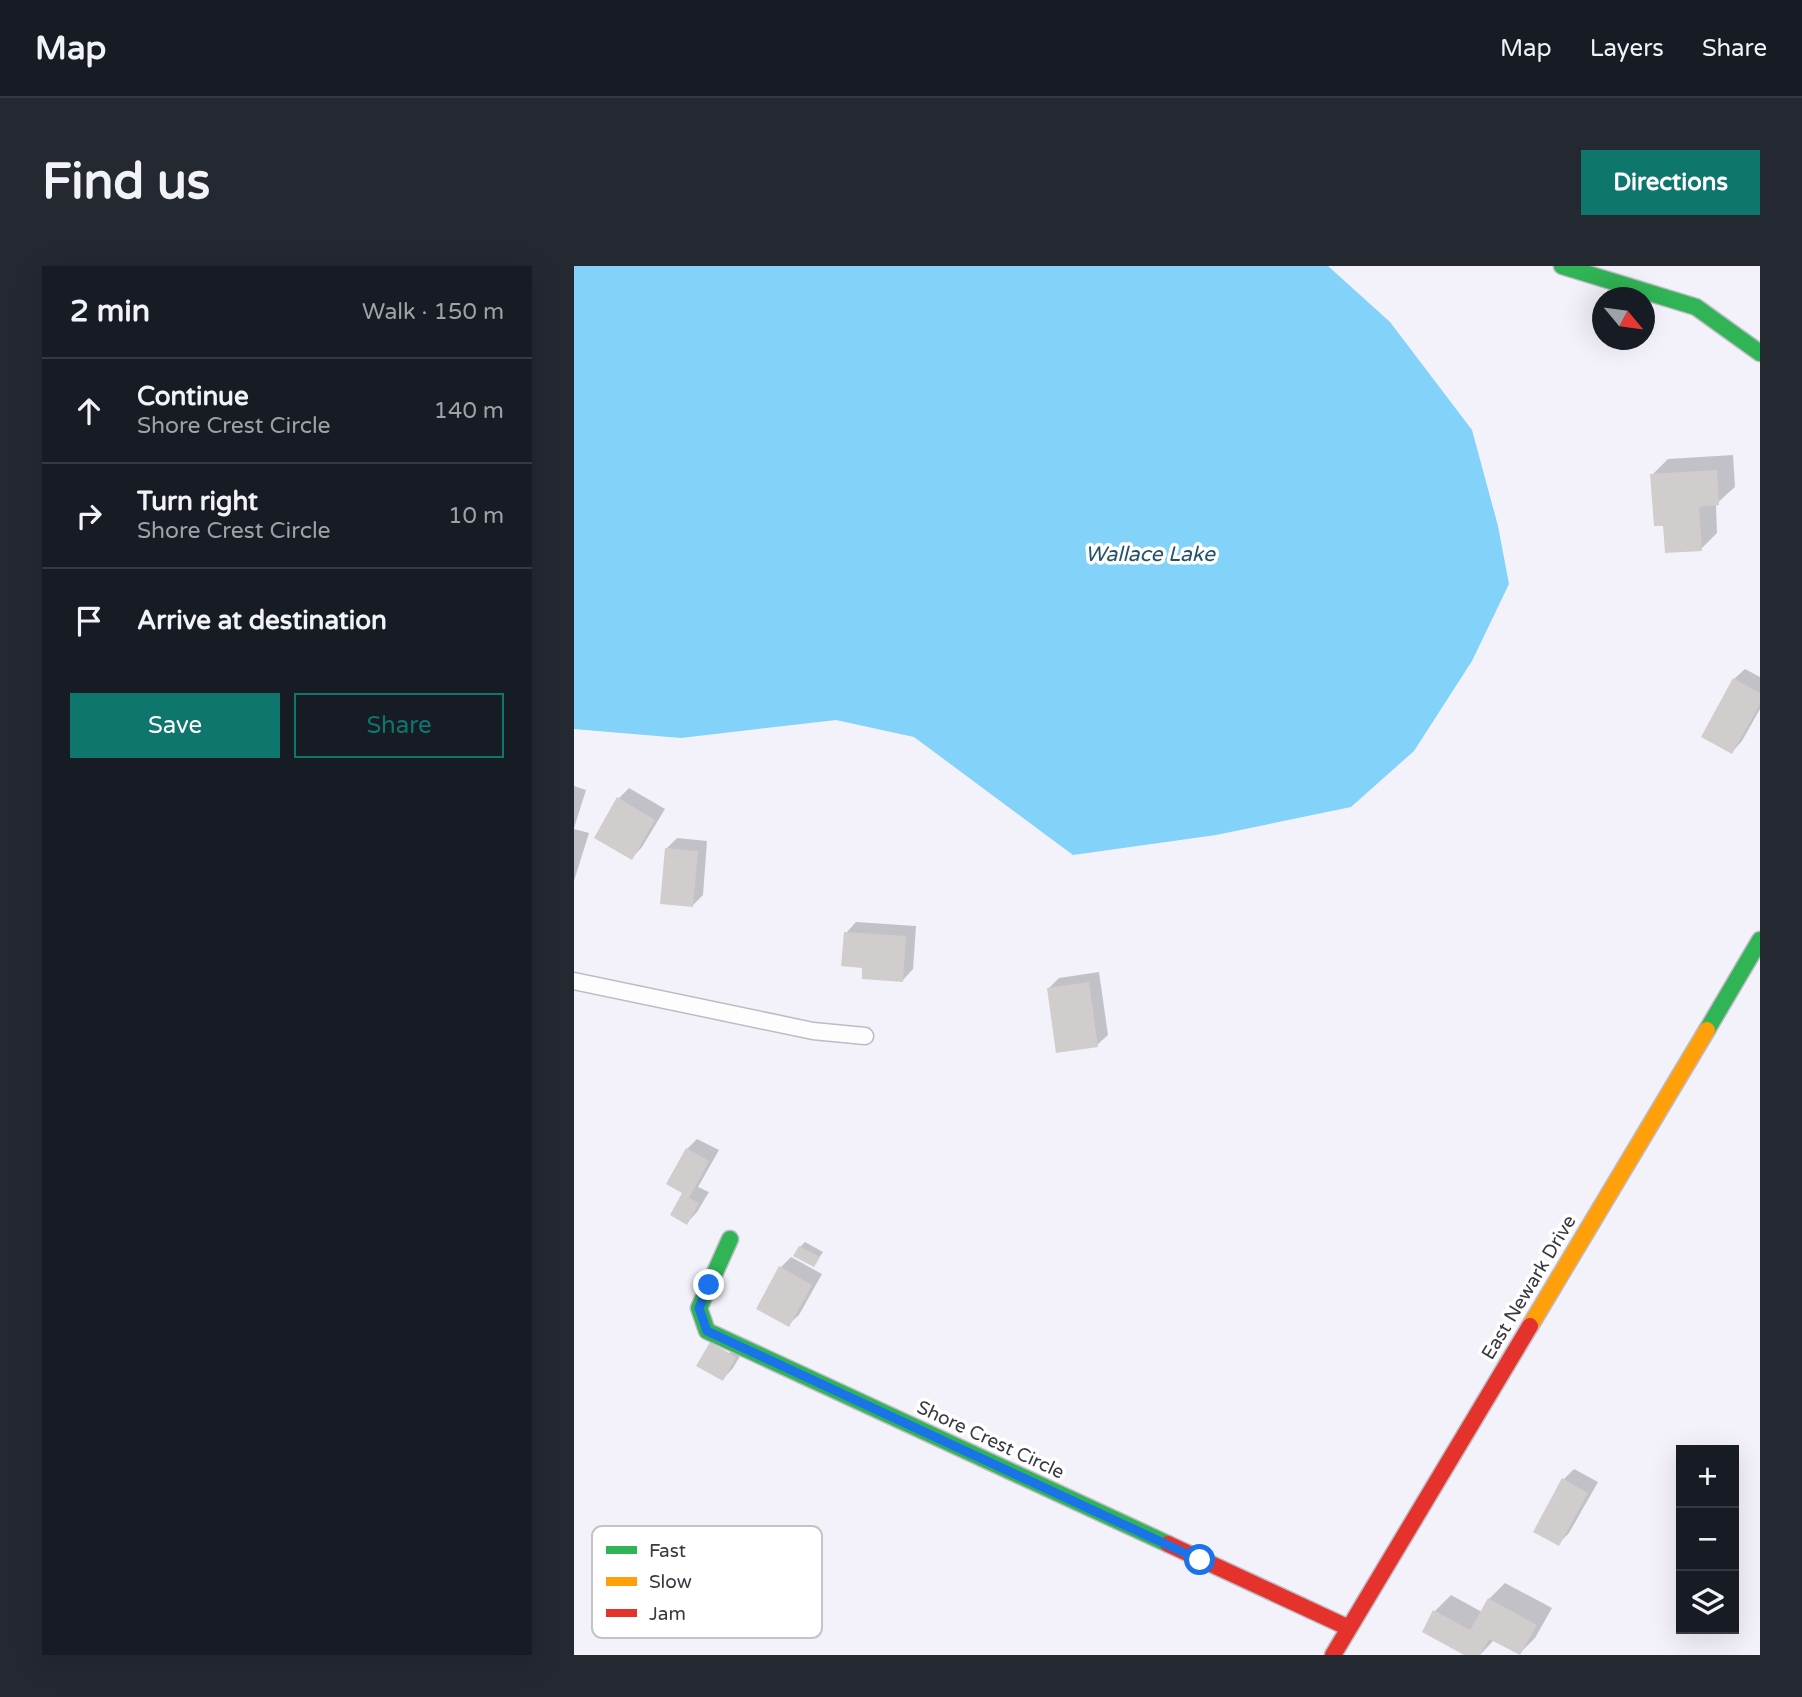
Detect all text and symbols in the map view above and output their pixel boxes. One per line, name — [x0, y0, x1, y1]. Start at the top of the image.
text: Map — [35, 29, 106, 68]
text: Map — [1500, 34, 1552, 63]
text: Layers — [1590, 34, 1664, 63]
text: Share — [1702, 34, 1767, 63]
button: Directions — [1581, 150, 1760, 215]
text: Find us — [42, 153, 210, 212]
north arrow — [1592, 287, 1655, 350]
text: 2 min — [70, 293, 150, 330]
text: Walk · 150 m — [362, 298, 504, 326]
text: Continue — [137, 381, 249, 412]
icon: ahead — [70, 392, 108, 430]
text: 140 m — [434, 397, 504, 425]
text: Shore Crest Circle — [137, 412, 331, 440]
text: Turn right — [137, 486, 258, 517]
icon: right — [70, 497, 108, 535]
text: 10 m — [448, 502, 504, 530]
text: Shore Crest Circle — [137, 517, 331, 545]
water label: Wallace Lake — [1085, 542, 1216, 567]
icon: arrive — [70, 602, 108, 640]
text: Arrive at destination — [137, 605, 387, 636]
button: Save — [70, 693, 280, 758]
button: Share — [294, 693, 504, 758]
street label: East Newark Drive — [1477, 1211, 1581, 1364]
route end — [693, 1269, 724, 1300]
street label: Shore Crest Circle — [913, 1396, 1068, 1484]
map controls — [1676, 1445, 1739, 1634]
button: + — [1676, 1445, 1739, 1508]
button: − — [1676, 1508, 1739, 1571]
legend — [592, 1526, 822, 1638]
text: Fast — [649, 1540, 686, 1562]
route start — [1184, 1544, 1215, 1575]
text: Slow — [649, 1571, 692, 1593]
button: layers — [1676, 1571, 1739, 1634]
text: Jam — [649, 1603, 686, 1625]

